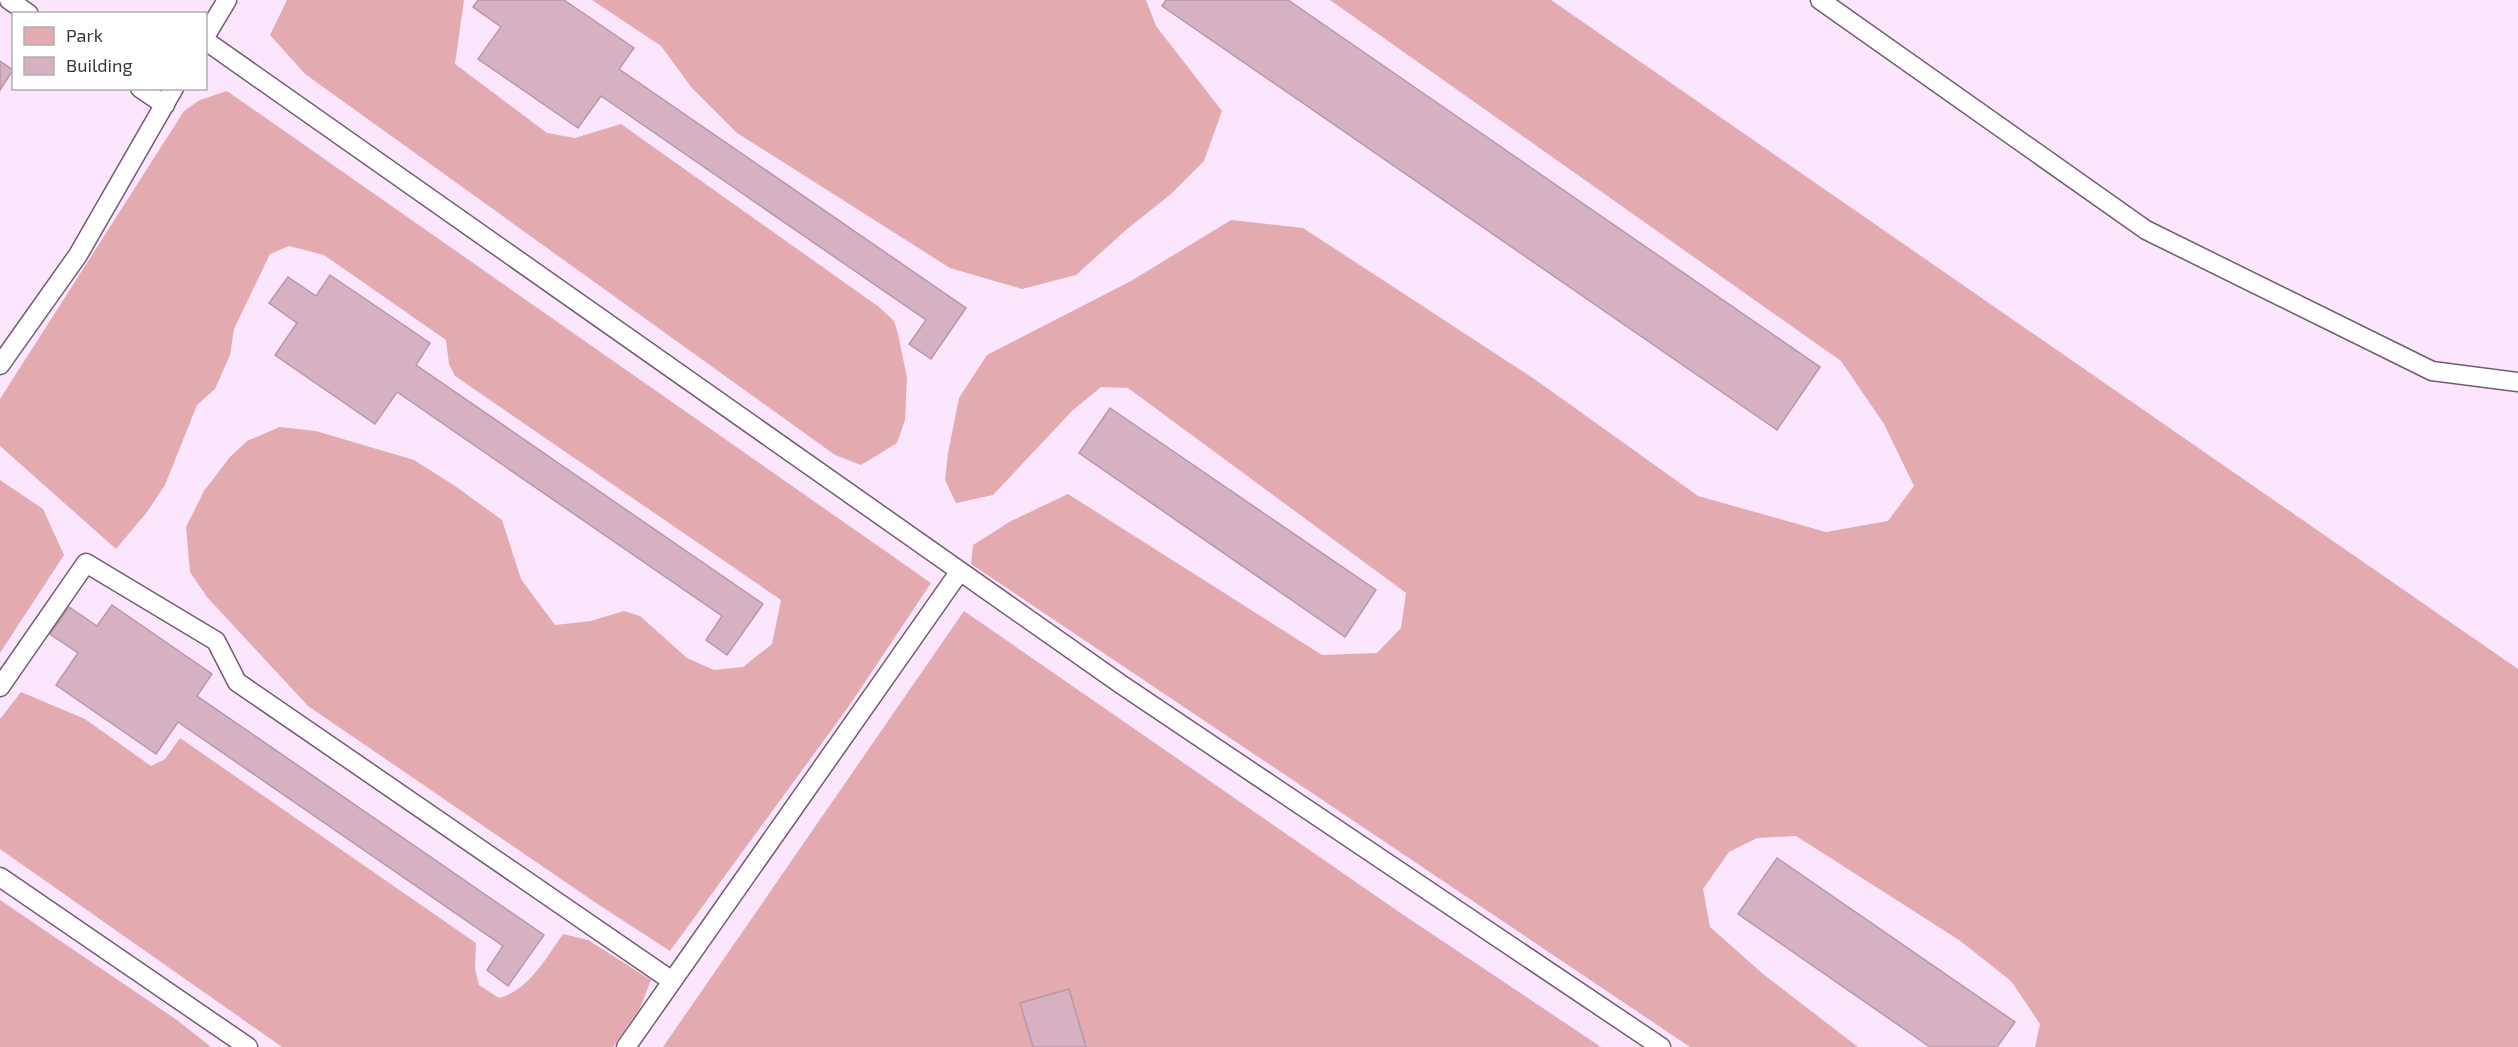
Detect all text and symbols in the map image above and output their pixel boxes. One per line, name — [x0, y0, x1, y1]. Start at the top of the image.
legend — [12, 12, 207, 90]
text: Park — [66, 24, 103, 46]
text: Building — [66, 54, 133, 76]

